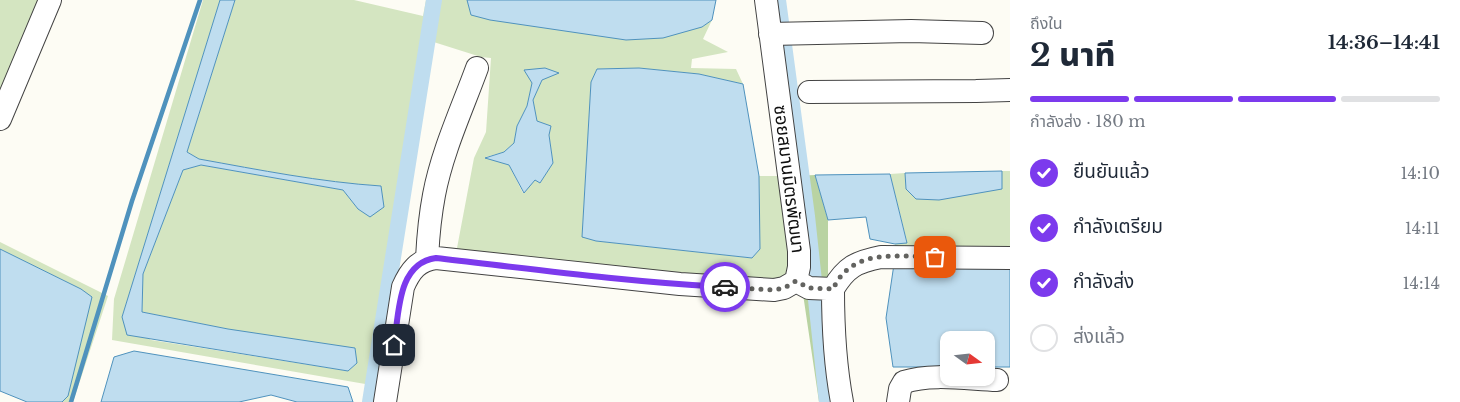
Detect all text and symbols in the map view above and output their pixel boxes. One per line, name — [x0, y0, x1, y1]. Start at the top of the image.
text: ถึงใน — [1030, 13, 1063, 33]
text: 14:36–14:41 — [1328, 31, 1440, 54]
text: 2 นาที — [1030, 35, 1115, 75]
street label: ซอยสมานมิตรพัฒนา — [769, 104, 809, 254]
text: กำลังส่ง · 180 m — [1030, 111, 1145, 131]
icon: check — [1030, 159, 1058, 187]
text: ยืนยันแล้ว — [1073, 160, 1150, 183]
text: 14:10 — [1400, 163, 1440, 183]
icon: check — [1030, 214, 1058, 242]
text: กำลังเตรียม — [1073, 215, 1163, 238]
text: 14:11 — [1405, 218, 1440, 238]
pin — [914, 236, 956, 278]
icon: bag — [921, 243, 949, 271]
courier — [700, 262, 750, 312]
icon: check — [1030, 269, 1058, 297]
text: กำลังส่ง — [1073, 270, 1134, 293]
icon: car — [711, 273, 739, 301]
text: 14:14 — [1402, 273, 1440, 293]
pin — [373, 324, 415, 366]
text: ส่งแล้ว — [1073, 325, 1125, 348]
icon: home — [380, 331, 408, 359]
north arrow — [940, 331, 995, 386]
map controls — [940, 331, 995, 386]

